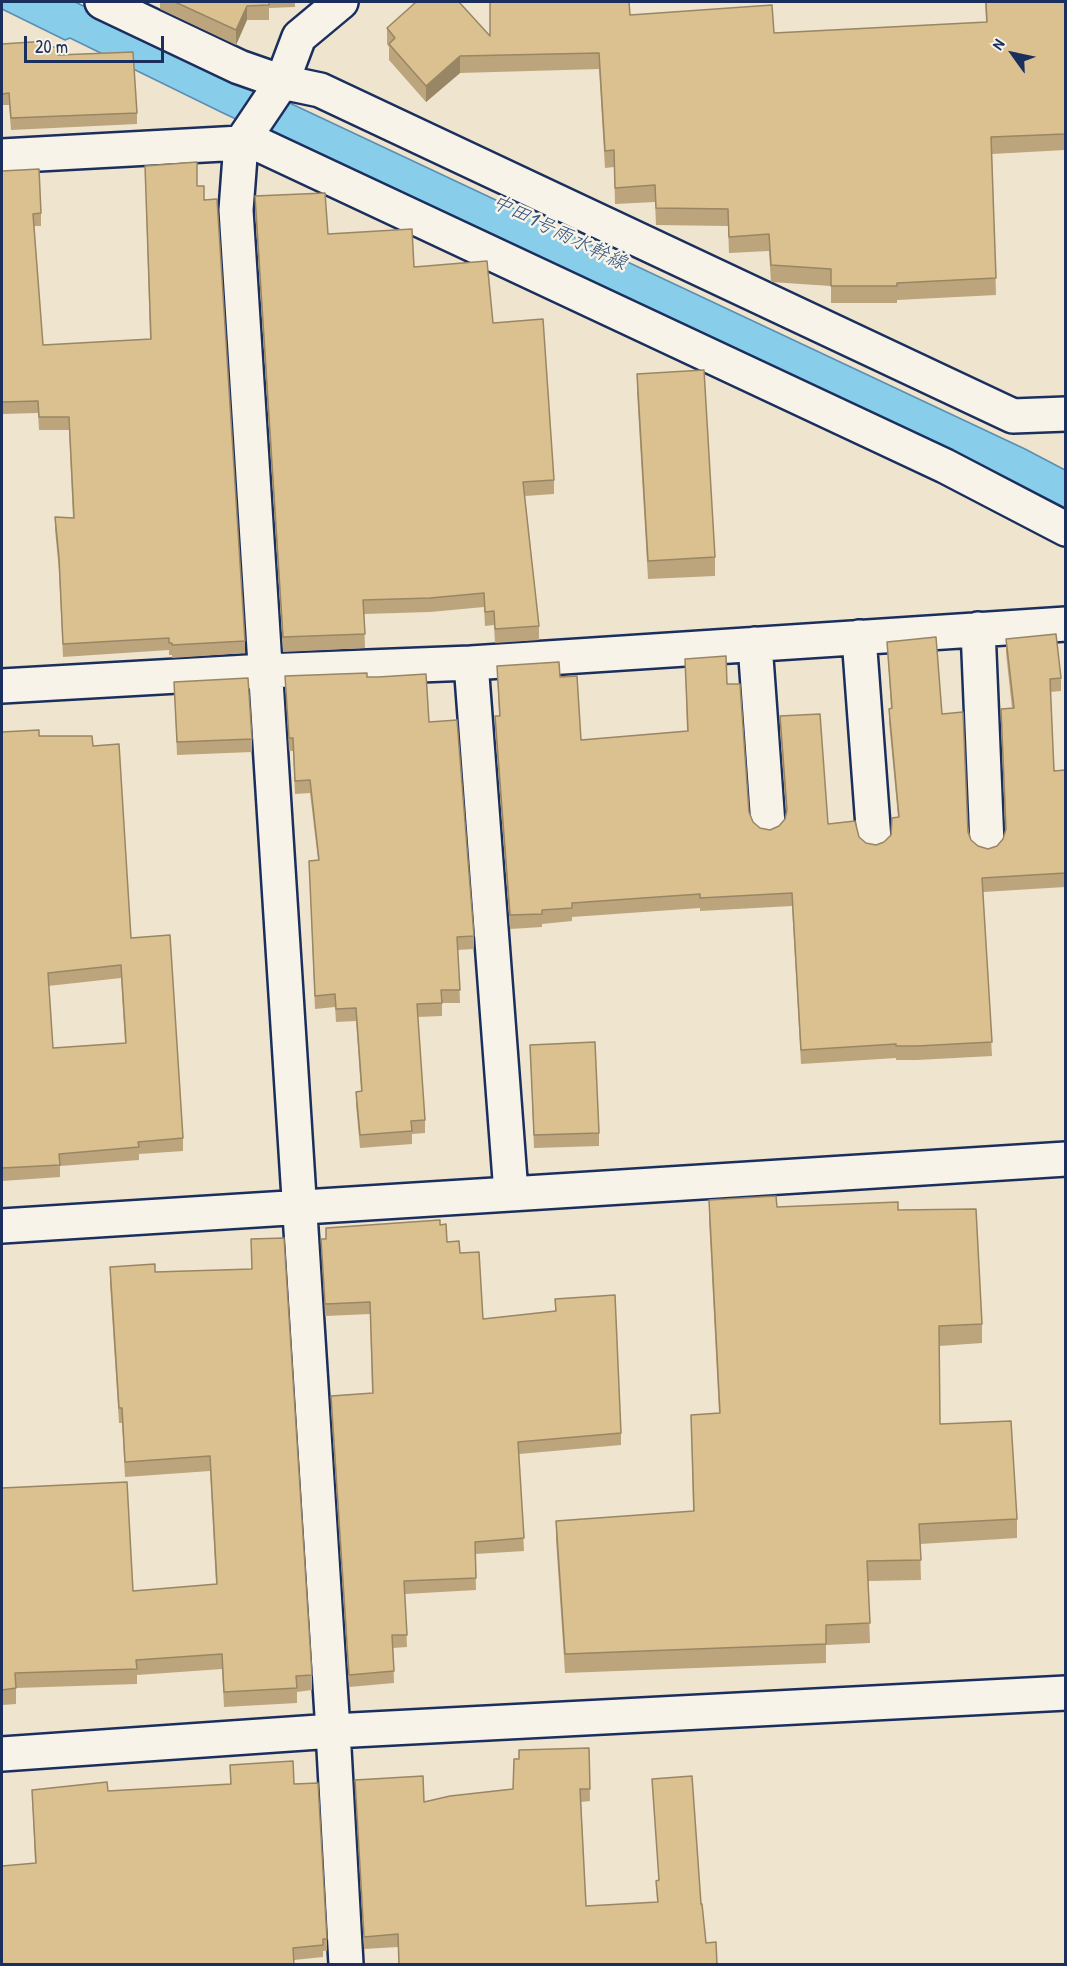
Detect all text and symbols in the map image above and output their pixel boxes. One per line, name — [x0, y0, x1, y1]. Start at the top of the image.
scale bar — [27, 24, 166, 62]
north arrow — [983, 24, 1043, 84]
text: 20 m — [35, 34, 68, 59]
text: N — [986, 35, 1009, 54]
water label: 中田1号雨水幹線 — [488, 190, 630, 276]

